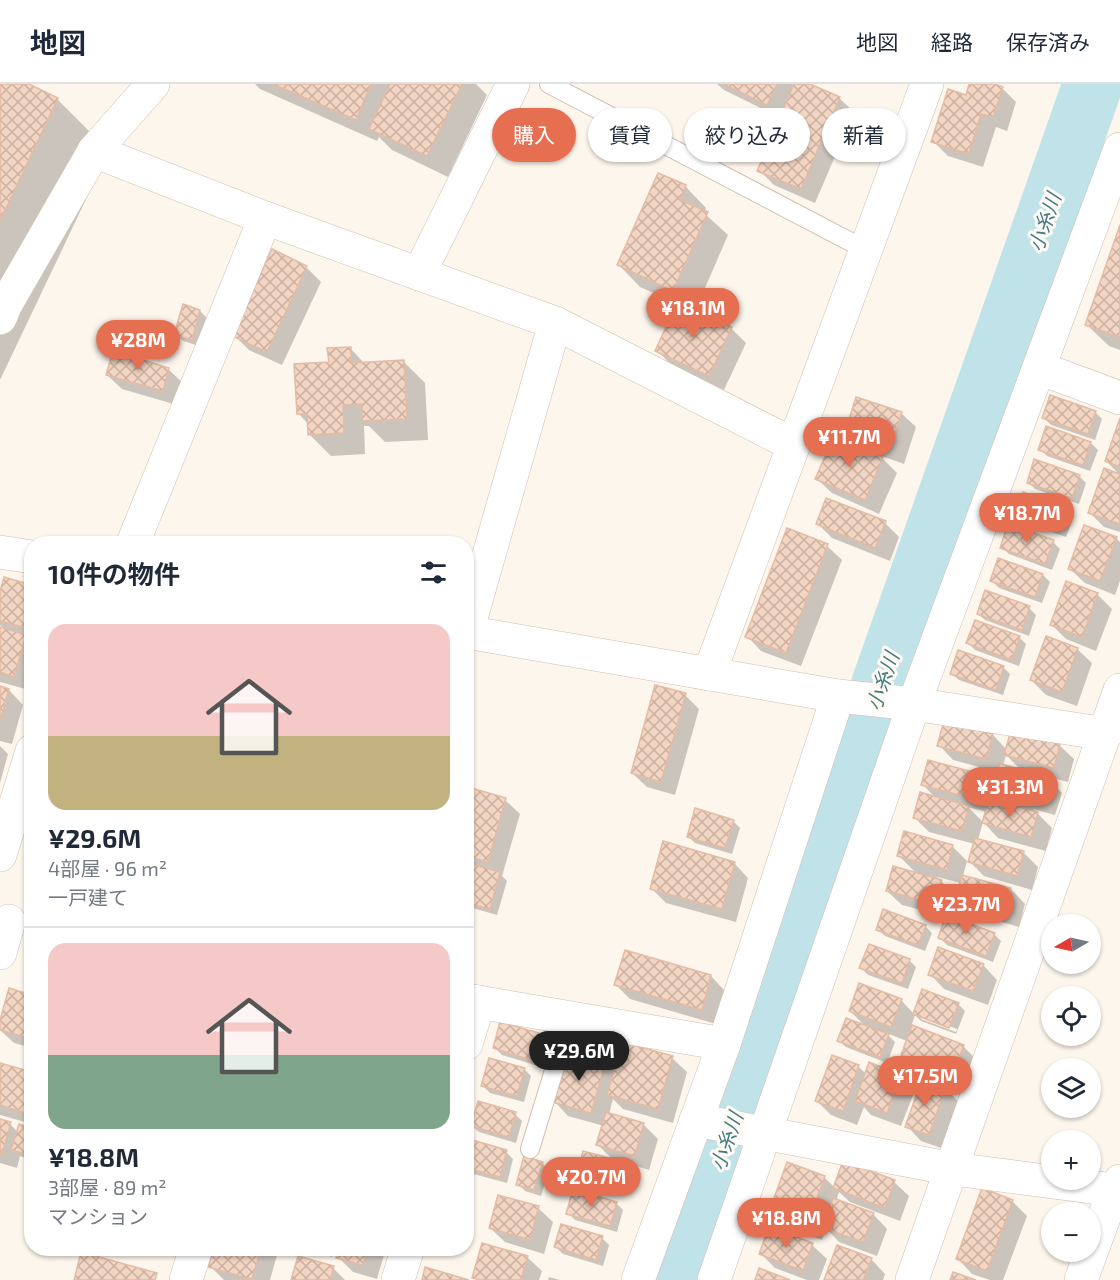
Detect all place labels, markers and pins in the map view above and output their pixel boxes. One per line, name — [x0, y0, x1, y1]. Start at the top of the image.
pin: ¥18.1M — [644, 288, 742, 339]
pin: ¥28M — [102, 320, 174, 371]
pin: ¥11.7M — [800, 417, 898, 468]
pin: ¥18.7M — [978, 493, 1076, 544]
pin: ¥31.3M — [961, 767, 1059, 818]
pin: ¥23.7M — [917, 884, 1015, 935]
pin: ¥29.6M — [530, 1031, 628, 1082]
pin: ¥17.5M — [876, 1056, 974, 1107]
pin: ¥20.7M — [542, 1157, 640, 1208]
pin: ¥18.8M — [737, 1198, 835, 1249]

